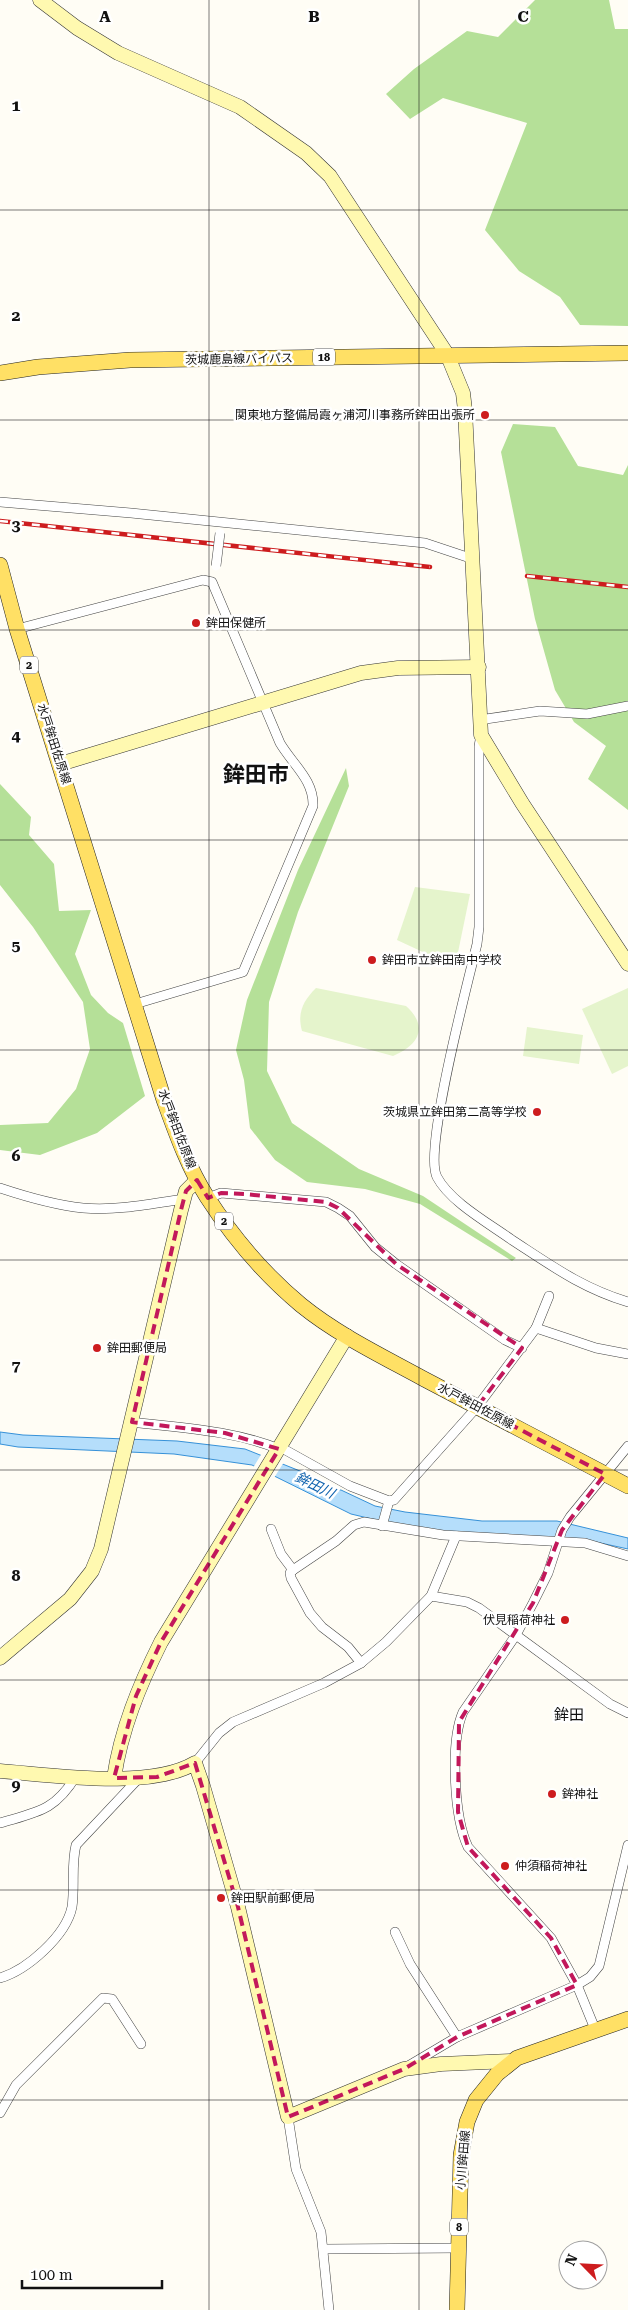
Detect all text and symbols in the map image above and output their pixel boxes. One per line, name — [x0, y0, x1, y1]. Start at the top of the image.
text: A — [99, 7, 111, 26]
text: B — [308, 7, 320, 26]
text: C — [517, 7, 529, 26]
text: 1 — [12, 96, 21, 115]
text: 2 — [12, 306, 21, 325]
road number: 18 — [313, 348, 335, 366]
street label: 茨城鹿島線バイパス — [185, 351, 293, 367]
place label: 関東地方整備局霞ヶ浦河川事務所鉾田出張所 — [235, 408, 475, 422]
marker: 関東地方整備局霞ヶ浦河川事務所鉾田出張所 — [479, 409, 491, 421]
text: 3 — [12, 516, 21, 535]
place label: 鉾田保健所 — [206, 616, 266, 630]
marker: 鉾田保健所 — [190, 617, 202, 629]
road number: 2 — [20, 656, 38, 674]
street label: 水戸鉾田佐原線 — [34, 702, 74, 786]
text: 4 — [12, 726, 21, 745]
district label: 鉾田市 — [223, 762, 289, 787]
text: 5 — [12, 936, 21, 955]
place label: 鉾田市立鉾田南中学校 — [382, 953, 502, 967]
marker: 鉾田市立鉾田南中学校 — [366, 954, 378, 966]
street label: 水戸鉾田佐原線 — [155, 1087, 199, 1171]
place label: 茨城県立鉾田第二高等学校 — [383, 1105, 527, 1119]
marker: 茨城県立鉾田第二高等学校 — [531, 1106, 543, 1118]
text: 6 — [12, 1146, 21, 1165]
road number: 2 — [215, 1212, 233, 1230]
place label: 鉾田郵便局 — [107, 1341, 167, 1355]
marker: 鉾田郵便局 — [91, 1342, 103, 1354]
text: 7 — [12, 1356, 21, 1375]
street label: 水戸鉾田佐原線 — [436, 1380, 516, 1432]
water label: 鉾田川 — [293, 1469, 339, 1502]
text: 8 — [12, 1566, 21, 1585]
place label: 伏見稲荷神社 — [483, 1613, 555, 1627]
marker: 伏見稲荷神社 — [559, 1614, 571, 1626]
district label: 鉾田 — [554, 1706, 584, 1724]
text: 9 — [12, 1776, 21, 1795]
place label: 鉾神社 — [562, 1787, 598, 1801]
marker: 鉾神社 — [546, 1788, 558, 1800]
place label: 仲須稲荷神社 — [515, 1859, 587, 1873]
marker: 仲須稲荷神社 — [499, 1860, 511, 1872]
place label: 鉾田駅前郵便局 — [231, 1891, 315, 1905]
marker: 鉾田駅前郵便局 — [215, 1892, 227, 1904]
street label: 小川鉾田線 — [453, 2129, 473, 2191]
road number: 8 — [450, 2218, 468, 2236]
north arrow — [558, 2240, 608, 2290]
text: N — [562, 2251, 581, 2268]
scale bar — [22, 2258, 162, 2290]
text: 100 m — [30, 2266, 73, 2284]

